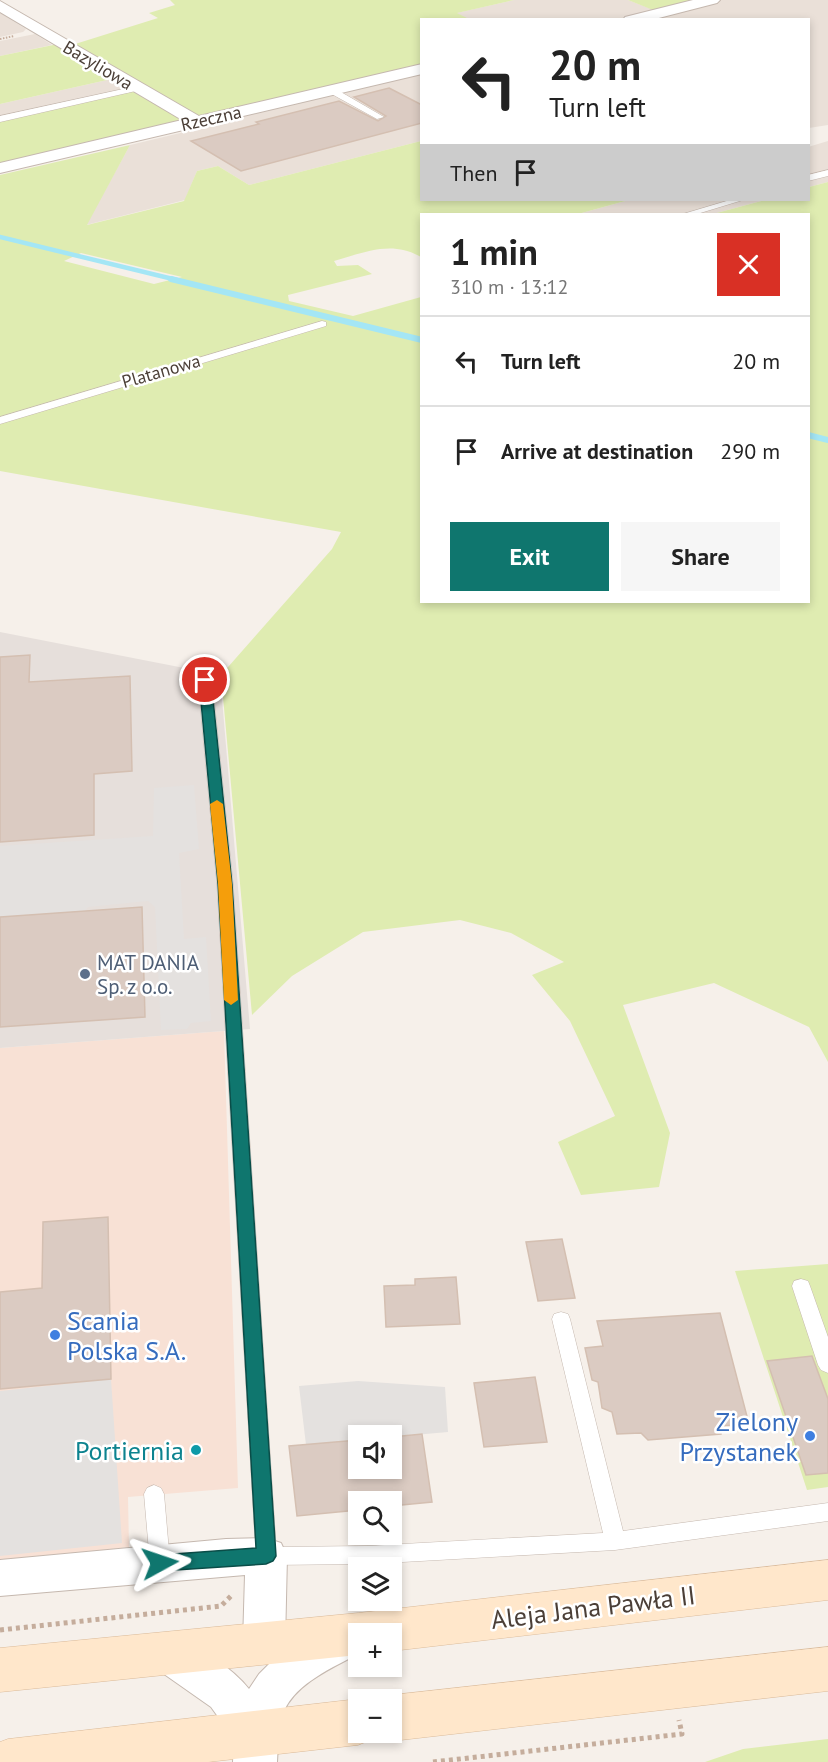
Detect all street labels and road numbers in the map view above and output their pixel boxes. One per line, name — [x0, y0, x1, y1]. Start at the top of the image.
street label: Bazyliowa — [59, 35, 137, 95]
street label: Rzeczna — [178, 100, 244, 136]
street label: Platanowa — [119, 349, 203, 393]
street label: Aleja Jana Pawła II — [489, 1578, 697, 1636]

